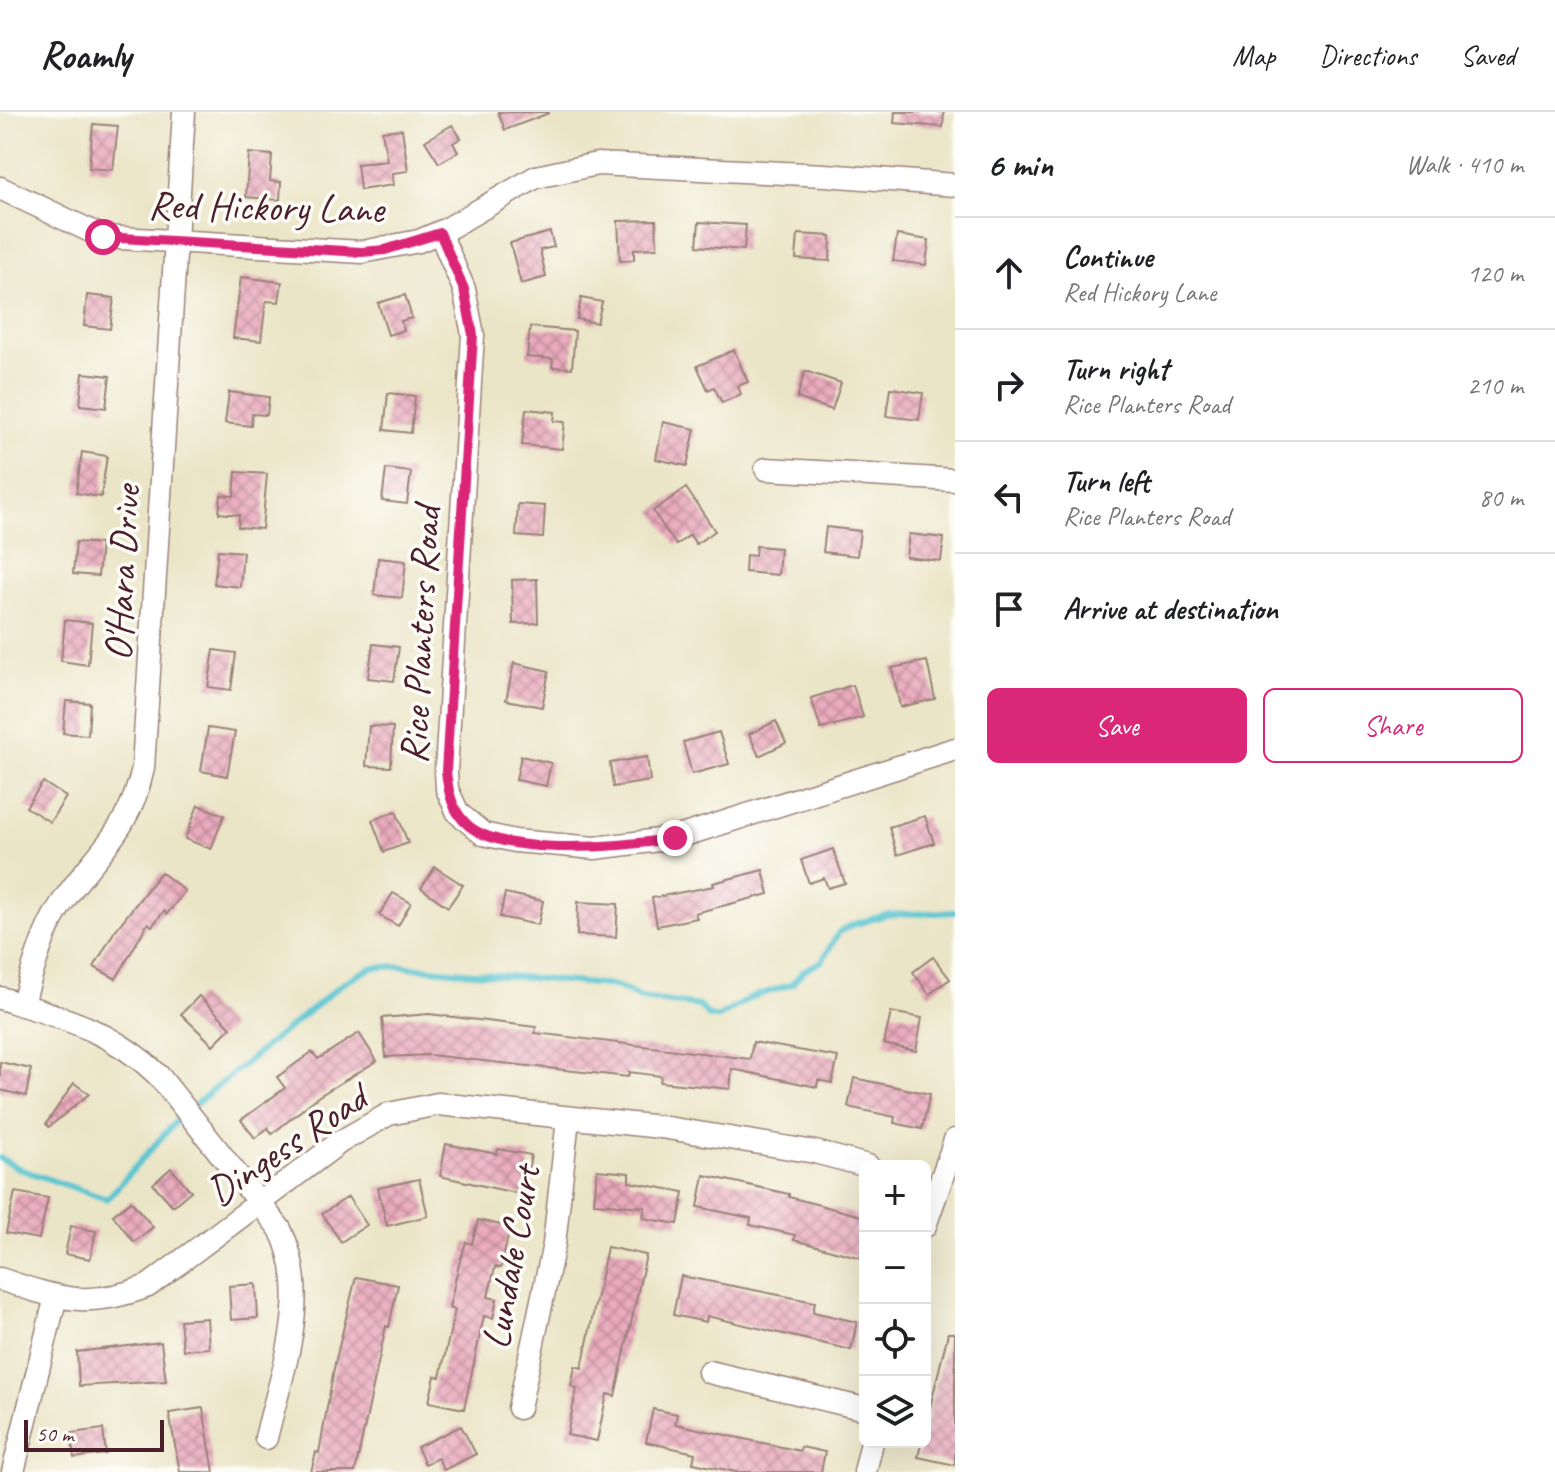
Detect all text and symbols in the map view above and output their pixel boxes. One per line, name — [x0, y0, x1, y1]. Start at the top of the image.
text: Roamly — [40, 32, 131, 79]
text: Map — [1232, 38, 1275, 73]
text: Directions — [1319, 38, 1417, 73]
text: Saved — [1461, 38, 1515, 73]
text: 6 min — [987, 143, 1053, 186]
text: Walk · 410 m — [1406, 148, 1523, 181]
street label: Red Hickory Lane — [148, 180, 387, 234]
route start — [85, 219, 121, 255]
text: Continue — [1063, 238, 1153, 276]
icon: ahead — [987, 251, 1031, 295]
text: 120 m — [1467, 257, 1523, 290]
text: Red Hickory Lane — [1063, 276, 1216, 309]
text: Turn right — [1063, 350, 1168, 388]
icon: right — [987, 363, 1031, 407]
text: 210 m — [1467, 369, 1523, 402]
text: Rice Planters Road — [1063, 388, 1230, 421]
text: Turn left — [1063, 462, 1150, 500]
icon: left — [987, 475, 1031, 519]
street label: O'Hara Drive — [92, 481, 152, 662]
text: 80 m — [1479, 481, 1523, 514]
street label: Rice Planters Road — [388, 499, 452, 765]
text: Rice Planters Road — [1063, 500, 1230, 533]
icon: arrive — [987, 587, 1031, 631]
text: Arrive at destination — [1063, 590, 1278, 628]
button: Save — [987, 688, 1247, 763]
button: Share — [1263, 688, 1523, 763]
route end — [657, 820, 693, 856]
street label: Dingess Road — [197, 1070, 381, 1216]
street label: Lundale Court — [470, 1158, 552, 1353]
map controls — [859, 1160, 931, 1448]
button: + — [859, 1160, 931, 1232]
button: − — [859, 1232, 931, 1304]
button: locate — [859, 1304, 931, 1376]
button: layers — [859, 1376, 931, 1448]
scale bar — [24, 1416, 164, 1452]
text: 50 m — [36, 1420, 73, 1448]

